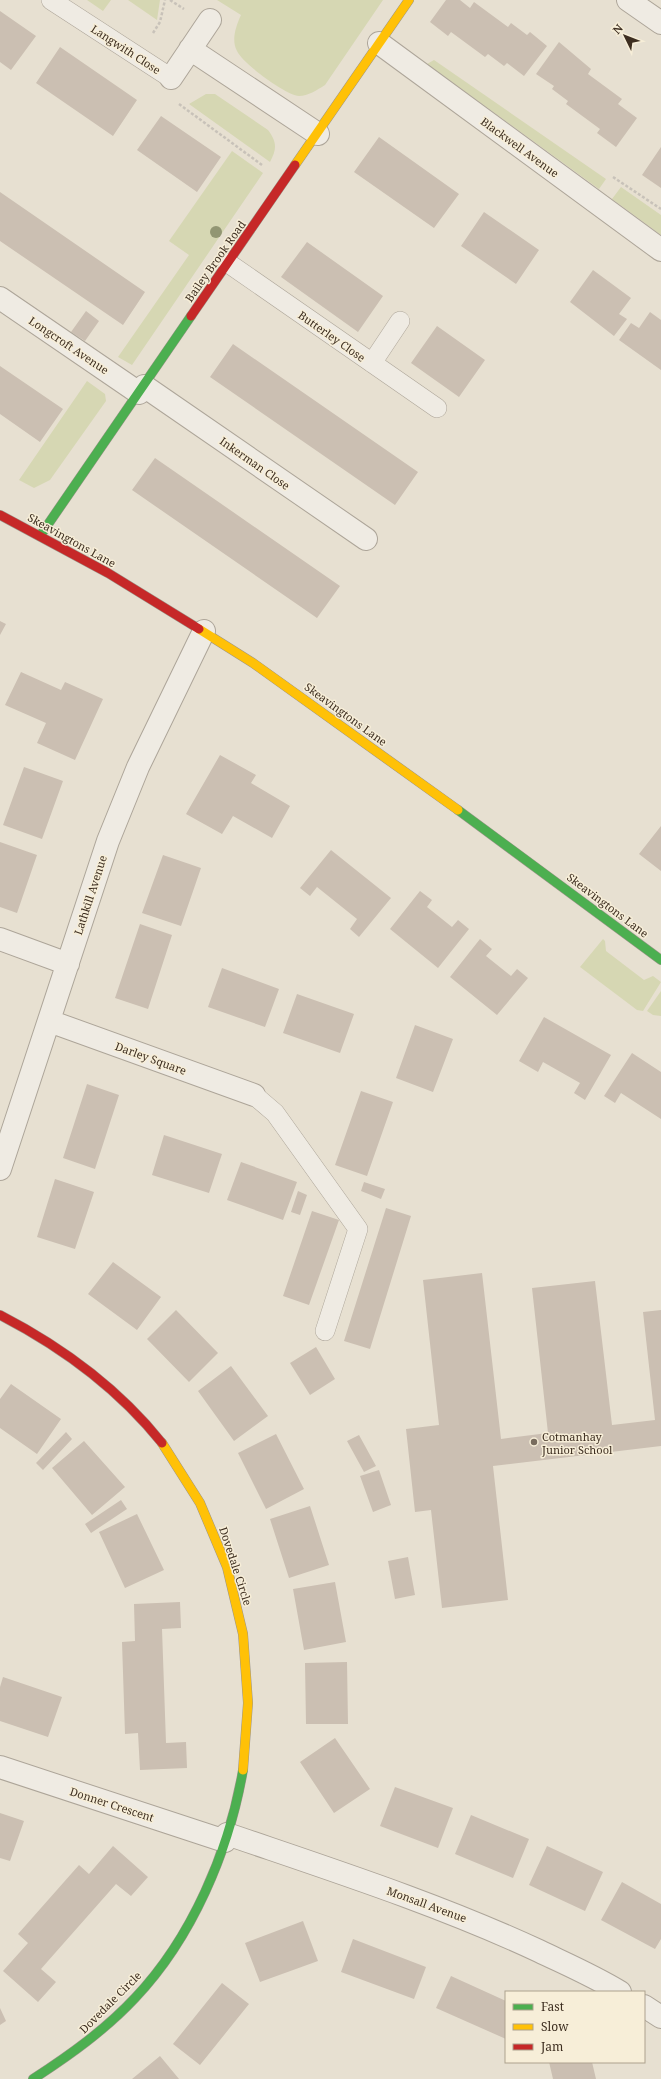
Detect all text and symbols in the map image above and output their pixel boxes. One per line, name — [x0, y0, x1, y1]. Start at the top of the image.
north arrow — [605, 16, 645, 56]
text: N — [609, 20, 626, 37]
street label: Langwith Close — [88, 21, 164, 77]
street label: Blackwell Avenue — [478, 114, 562, 180]
street label: Bailey Brook Road — [181, 217, 249, 305]
street label: Butterley Close — [295, 307, 369, 365]
street label: Longcroft Avenue — [26, 313, 112, 377]
street label: Inkerman Close — [217, 433, 293, 493]
street label: Skeavingtons Lane — [25, 510, 119, 570]
street label: Skeavingtons Lane — [302, 679, 390, 749]
street label: Lathkill Avenue — [70, 853, 110, 937]
street label: Skeavingtons Lane — [564, 869, 652, 941]
street label: Darley Square — [113, 1038, 189, 1078]
place label: Cotmanhay Junior School — [541, 1429, 613, 1457]
marker: Cotmanhay Junior School — [529, 1437, 539, 1447]
street label: Dovedale Circle — [216, 1525, 256, 1607]
street label: Donner Crescent — [68, 1783, 156, 1825]
street label: Monsall Avenue — [385, 1883, 469, 1925]
street label: Dovedale Circle — [76, 1968, 144, 2036]
legend — [505, 1991, 645, 2063]
text: Fast — [541, 1998, 564, 2015]
text: Slow — [541, 2018, 569, 2035]
text: Jam — [540, 2038, 563, 2055]

